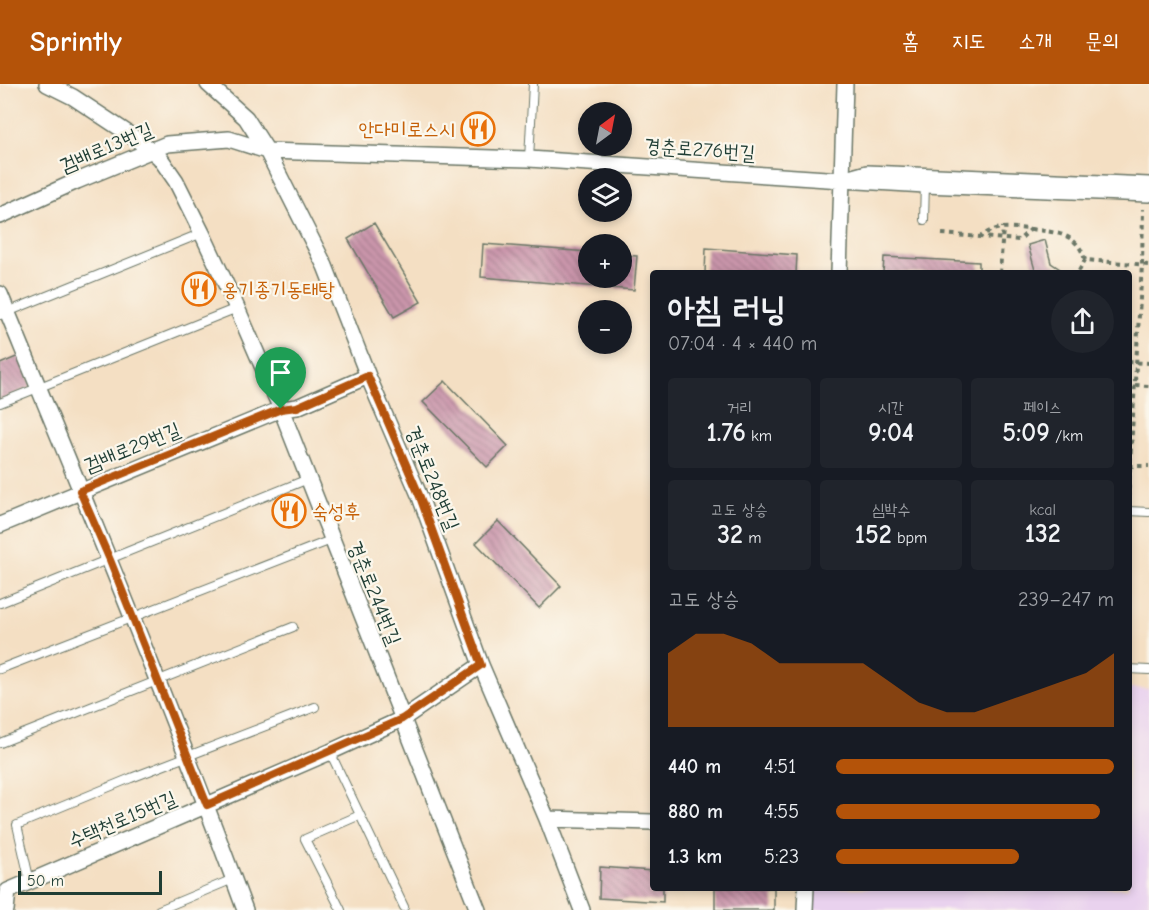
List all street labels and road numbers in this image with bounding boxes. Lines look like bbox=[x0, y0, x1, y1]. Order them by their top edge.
street label: 검배로13번길 bbox=[56, 118, 156, 177]
street label: 경춘로276번길 bbox=[644, 134, 756, 165]
street label: 검배로29번길 bbox=[81, 418, 184, 477]
street label: 경춘로248번길 bbox=[401, 423, 464, 534]
street label: 경춘로244번길 bbox=[343, 538, 406, 649]
street label: 수택천로15번길 bbox=[65, 786, 180, 853]

